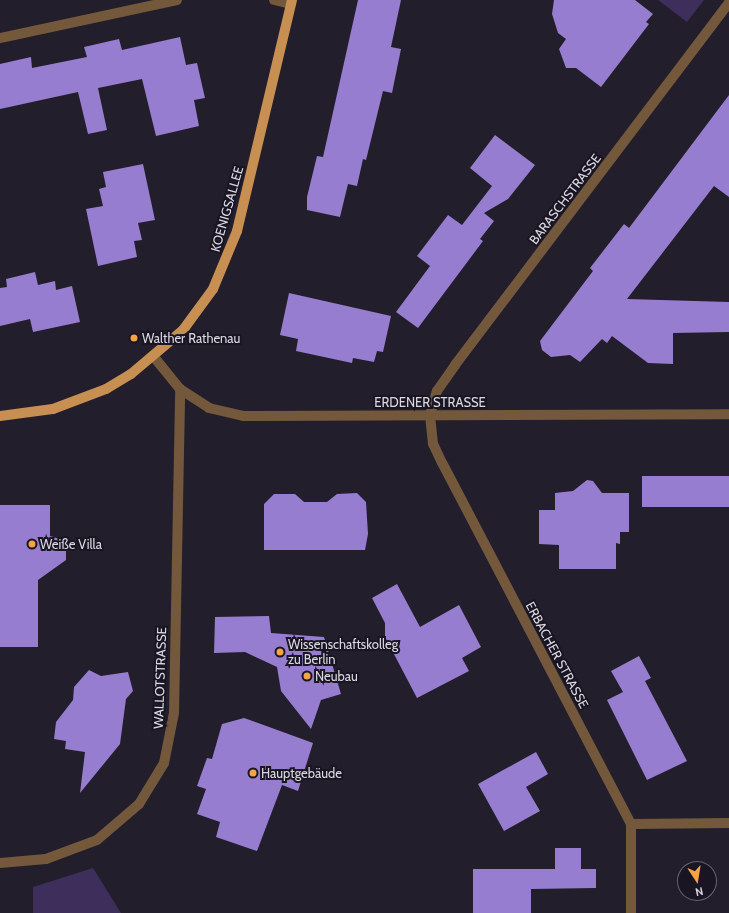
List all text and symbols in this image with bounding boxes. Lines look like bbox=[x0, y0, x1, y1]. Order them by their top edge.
street label: BARASCHSTRASSE bbox=[526, 151, 604, 247]
street label: KOENIGSALLEE bbox=[207, 164, 247, 254]
place label: Walther Rathenau bbox=[142, 330, 240, 346]
marker: Walther Rathenau bbox=[129, 333, 139, 343]
street label: ERDENER STRASSE bbox=[374, 394, 486, 410]
place label: Weiße Villa bbox=[40, 536, 102, 552]
marker: Weiße Villa bbox=[27, 539, 37, 549]
street label: ERBACHER STRASSE bbox=[522, 599, 592, 711]
street label: WALLOTSTRASSE bbox=[150, 627, 170, 729]
place label: Wissenschaftskolleg zu Berlin bbox=[288, 637, 398, 668]
marker: Wissenschaftskolleg zu Berlin bbox=[275, 647, 285, 657]
place label: Neubau bbox=[315, 668, 358, 684]
marker: Neubau bbox=[302, 671, 312, 681]
place label: Hauptgebäude bbox=[261, 765, 342, 781]
marker: Hauptgebäude bbox=[248, 768, 258, 778]
north arrow bbox=[677, 861, 717, 901]
text: N bbox=[694, 884, 705, 899]

